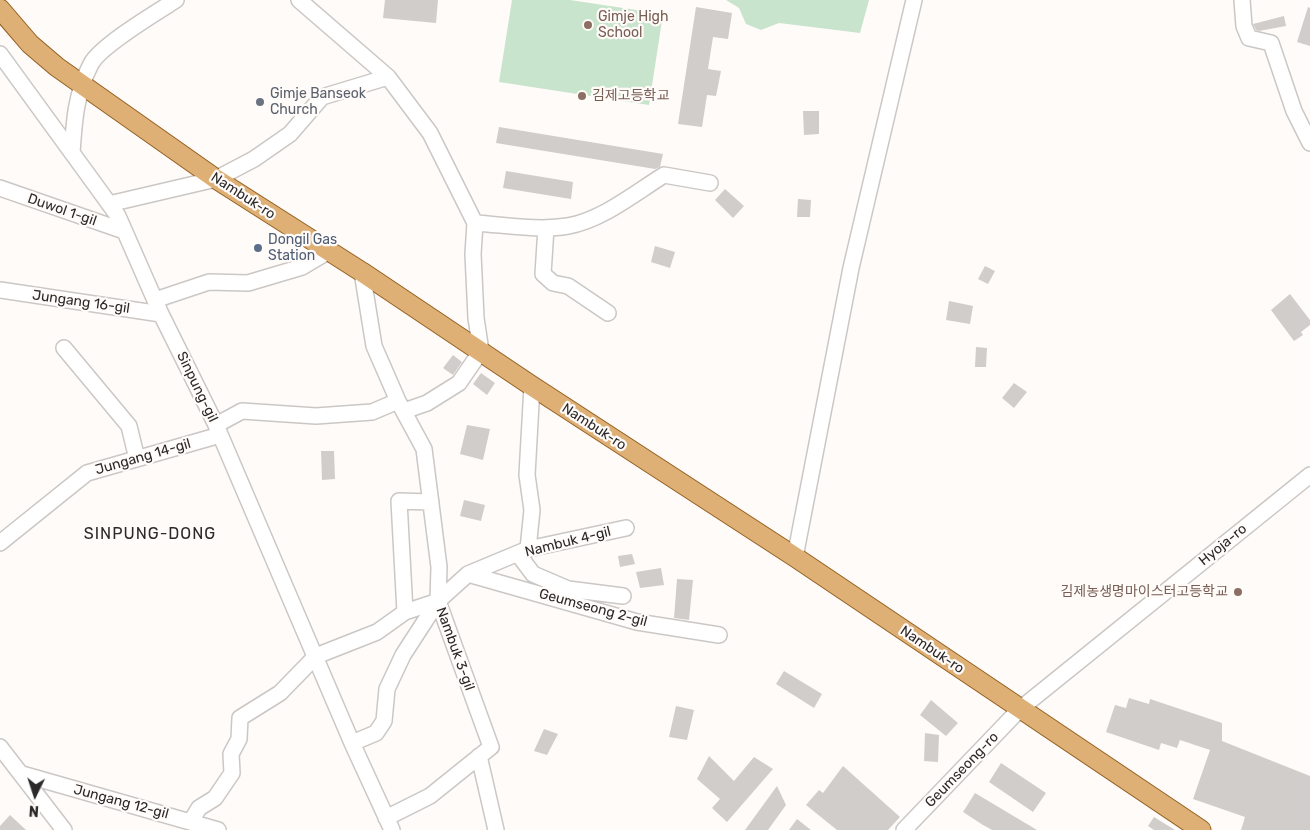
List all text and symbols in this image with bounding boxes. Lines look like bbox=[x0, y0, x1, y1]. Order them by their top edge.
place label: Gimje High School bbox=[598, 9, 668, 41]
marker: Gimje High School bbox=[582, 19, 594, 31]
place label: Gimje Banseok Church bbox=[270, 86, 366, 118]
place label: 김제고등학교 bbox=[592, 88, 669, 104]
marker: 김제고등학교 bbox=[576, 90, 588, 102]
marker: Gimje Banseok Church bbox=[254, 96, 266, 108]
street label: Nambuk-ro bbox=[208, 169, 278, 223]
street label: Duwol 1-gil bbox=[25, 190, 99, 230]
place label: Dongil Gas Station bbox=[268, 232, 337, 264]
marker: Dongil Gas Station bbox=[252, 242, 264, 254]
street label: Jungang 16-gil bbox=[31, 287, 131, 317]
street label: Sinpung-gil bbox=[173, 349, 221, 425]
street label: Nambuk-ro bbox=[559, 400, 629, 454]
street label: Jungang 14-gil bbox=[93, 435, 193, 479]
street label: Hyoja-ro bbox=[1196, 521, 1250, 569]
street label: Nambuk 4-gil bbox=[523, 523, 613, 561]
district label: SINPUNG-DONG bbox=[82, 524, 218, 544]
place label: 김제농생명마이스터고등학교 bbox=[1061, 584, 1228, 600]
street label: Geumseong 2-gil bbox=[537, 585, 649, 631]
marker: 김제농생명마이스터고등학교 bbox=[1232, 586, 1244, 598]
street label: Nambuk 3-gil bbox=[432, 605, 478, 693]
street label: Nambuk-ro bbox=[897, 623, 967, 677]
street label: Geumseong-ro bbox=[922, 729, 1002, 811]
north arrow bbox=[10, 770, 60, 820]
street label: Jungang 12-gil bbox=[72, 781, 170, 823]
text: N bbox=[28, 802, 40, 819]

